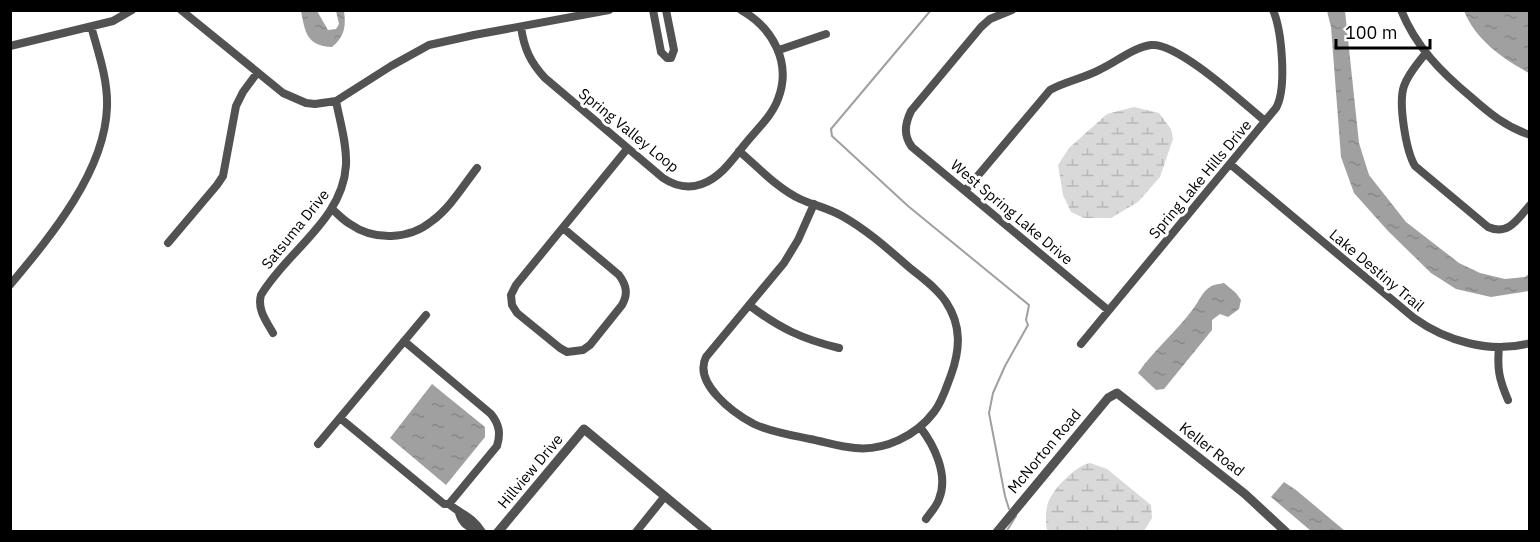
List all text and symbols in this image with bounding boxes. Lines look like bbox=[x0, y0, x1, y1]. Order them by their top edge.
scale bar bbox=[1336, 12, 1430, 50]
text: 100 m bbox=[1345, 21, 1397, 44]
street label: Spring Valley Loop bbox=[575, 84, 683, 176]
street label: Spring Lake Hills Drive bbox=[1145, 116, 1255, 242]
street label: West Spring Lake Drive bbox=[947, 155, 1077, 269]
street label: Satsuma Drive bbox=[257, 185, 333, 273]
street label: Lake Destiny Trail bbox=[1326, 225, 1428, 315]
street label: McNorton Road bbox=[1003, 405, 1085, 497]
street label: Keller Road bbox=[1176, 418, 1248, 480]
street label: Hillview Drive bbox=[493, 430, 567, 512]

